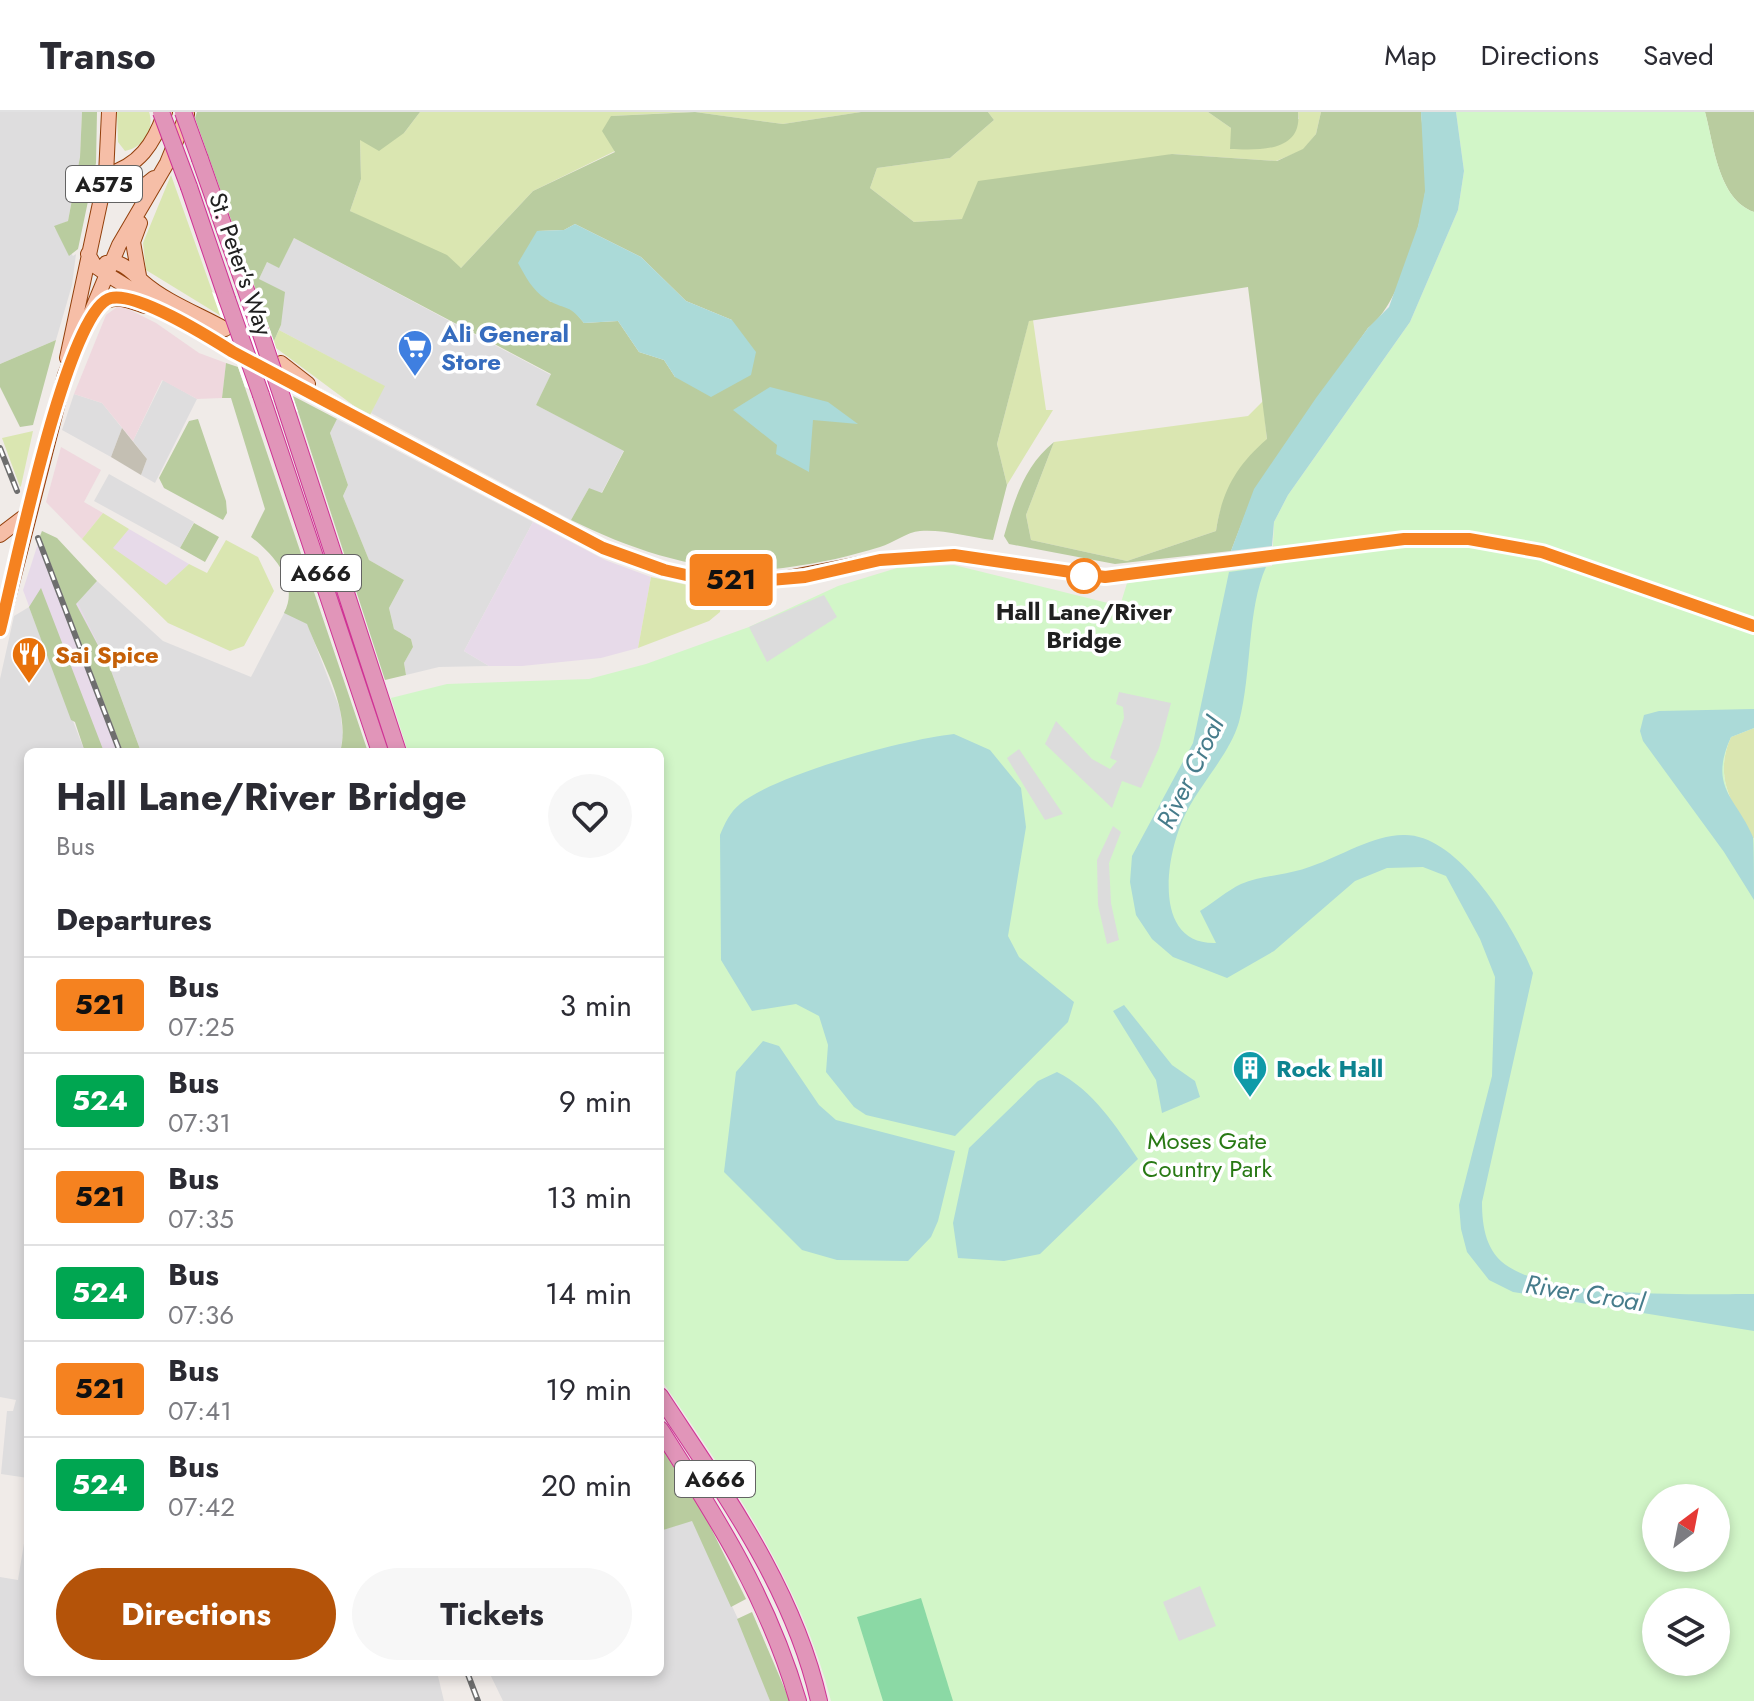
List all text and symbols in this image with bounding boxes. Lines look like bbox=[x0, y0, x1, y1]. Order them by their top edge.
text: Transo bbox=[40, 28, 156, 83]
text: Map bbox=[1384, 35, 1436, 76]
text: Directions bbox=[1480, 35, 1599, 76]
text: Saved bbox=[1643, 35, 1714, 76]
road number: A575 bbox=[66, 166, 142, 202]
street label: St. Peter's Way bbox=[200, 188, 282, 341]
place label: Ali General Store bbox=[440, 316, 569, 379]
supermarket icon: Ali General Store bbox=[396, 328, 434, 378]
line badge: 521 bbox=[685, 554, 777, 606]
road number: A666 bbox=[281, 555, 361, 591]
text: 521 bbox=[706, 559, 756, 600]
marker: Hall Lane/River Bridge bbox=[1067, 559, 1101, 593]
place label: Hall Lane/River Bridge bbox=[996, 594, 1172, 657]
restaurant icon: Sai Spice bbox=[10, 635, 48, 685]
place label: Sai Spice bbox=[55, 637, 159, 672]
water label: River Croal bbox=[1147, 709, 1234, 835]
text: Hall Lane/River Bridge bbox=[56, 769, 467, 824]
button: heart bbox=[548, 774, 632, 858]
text: Bus bbox=[56, 827, 95, 865]
text: Departures bbox=[56, 898, 212, 941]
text: Bus bbox=[168, 965, 219, 1008]
text: 521 bbox=[75, 984, 125, 1025]
text: 3 min bbox=[560, 984, 632, 1027]
text: 07:25 bbox=[168, 1008, 235, 1046]
building icon: Rock Hall bbox=[1231, 1049, 1269, 1099]
place label: Rock Hall bbox=[1276, 1051, 1383, 1086]
text: Bus bbox=[168, 1061, 219, 1104]
text: 524 bbox=[72, 1080, 128, 1121]
text: 9 min bbox=[559, 1080, 632, 1123]
text: 07:31 bbox=[168, 1104, 231, 1142]
park label: Moses Gate Country Park bbox=[1142, 1123, 1272, 1186]
text: Bus bbox=[168, 1157, 219, 1200]
text: 521 bbox=[75, 1176, 125, 1217]
text: 13 min bbox=[546, 1176, 632, 1219]
text: 07:35 bbox=[168, 1200, 234, 1238]
text: Bus bbox=[168, 1253, 219, 1296]
water label: River Croal bbox=[1523, 1265, 1649, 1321]
text: 524 bbox=[72, 1272, 128, 1313]
text: 14 min bbox=[545, 1272, 632, 1315]
text: 07:36 bbox=[168, 1296, 234, 1334]
text: Bus bbox=[168, 1349, 219, 1392]
text: 521 bbox=[75, 1368, 125, 1409]
text: 19 min bbox=[545, 1368, 632, 1411]
text: 07:41 bbox=[168, 1392, 232, 1430]
text: Bus bbox=[168, 1445, 219, 1488]
road number: A666 bbox=[675, 1461, 755, 1497]
text: 524 bbox=[72, 1464, 128, 1505]
text: 20 min bbox=[541, 1464, 632, 1507]
north arrow bbox=[1642, 1484, 1730, 1572]
map controls bbox=[1642, 1484, 1730, 1676]
text: 07:42 bbox=[168, 1488, 235, 1526]
button: Directions bbox=[56, 1568, 336, 1660]
button: Tickets bbox=[352, 1568, 632, 1660]
button: layers bbox=[1642, 1588, 1730, 1676]

